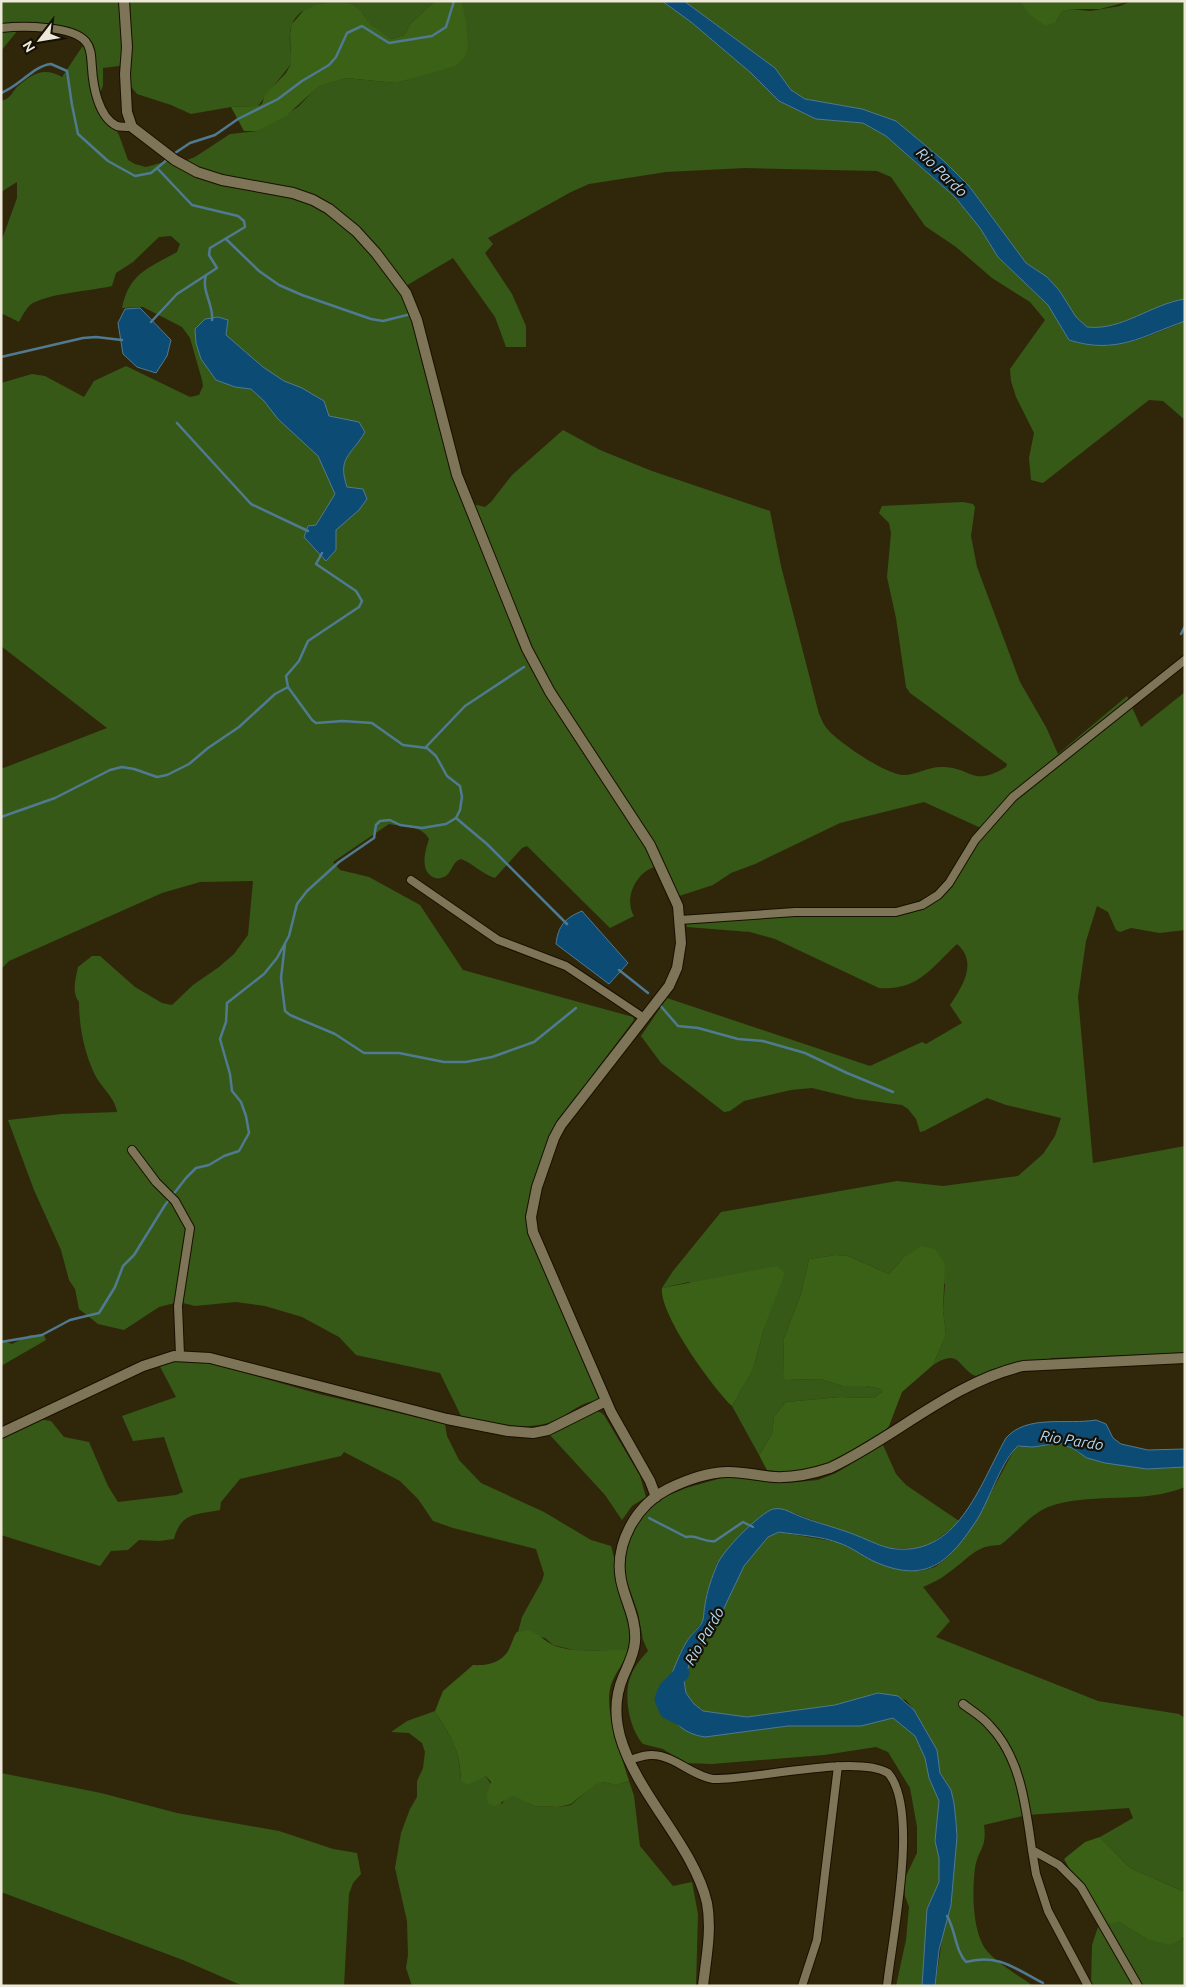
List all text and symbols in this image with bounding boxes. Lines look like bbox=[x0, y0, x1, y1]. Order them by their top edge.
north arrow bbox=[15, 15, 65, 65]
text: N bbox=[19, 38, 38, 55]
water label: Rio Pardo bbox=[913, 144, 971, 200]
water label: Rio Pardo bbox=[1039, 1427, 1105, 1453]
water label: Rio Pardo bbox=[681, 1604, 727, 1668]

